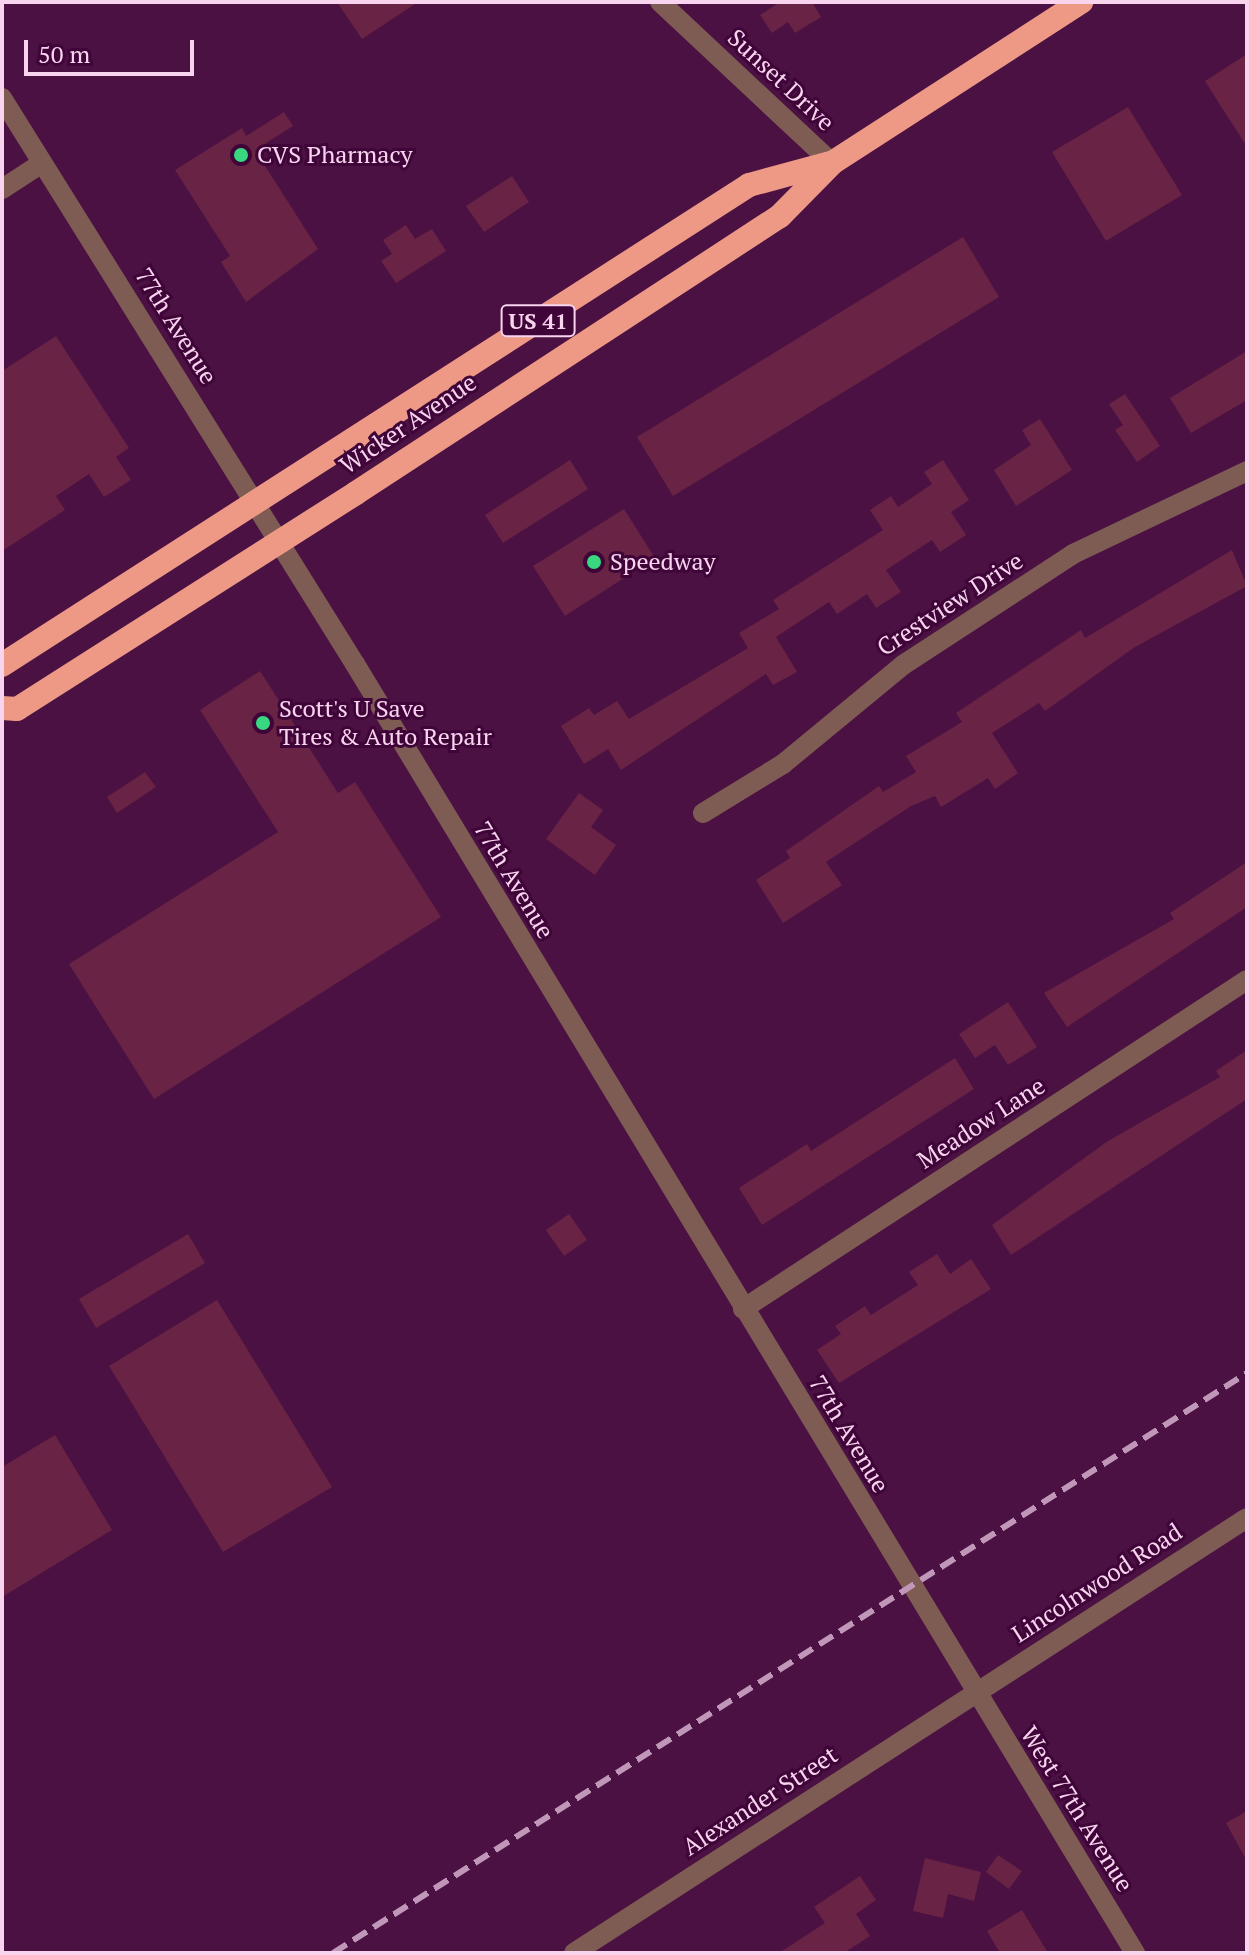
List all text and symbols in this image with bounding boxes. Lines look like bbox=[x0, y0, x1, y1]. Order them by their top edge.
street label: Sunset Drive bbox=[722, 23, 840, 137]
scale bar bbox=[28, 24, 198, 74]
text: 50 m bbox=[38, 38, 90, 70]
place label: CVS Pharmacy bbox=[257, 141, 413, 169]
marker: CVS Pharmacy bbox=[232, 146, 250, 164]
street label: 77th Avenue bbox=[129, 262, 223, 390]
road number: US 41 bbox=[500, 303, 576, 339]
street label: Wicker Avenue bbox=[334, 368, 482, 480]
street label: Crestview Drive bbox=[872, 546, 1028, 662]
place label: Speedway bbox=[610, 548, 716, 576]
marker: Speedway bbox=[585, 553, 603, 571]
place label: Scott's U Save Tires & Auto Repair bbox=[279, 695, 493, 751]
marker: Scott's U Save Tires & Auto Repair bbox=[254, 714, 272, 732]
street label: 77th Avenue bbox=[468, 816, 560, 944]
street label: Meadow Lane bbox=[912, 1071, 1050, 1175]
street label: 77th Avenue bbox=[803, 1370, 895, 1498]
street label: Lincolnwood Road bbox=[1007, 1517, 1187, 1649]
street label: West 77th Avenue bbox=[1014, 1721, 1140, 1897]
street label: Alexander Street bbox=[677, 1740, 843, 1862]

